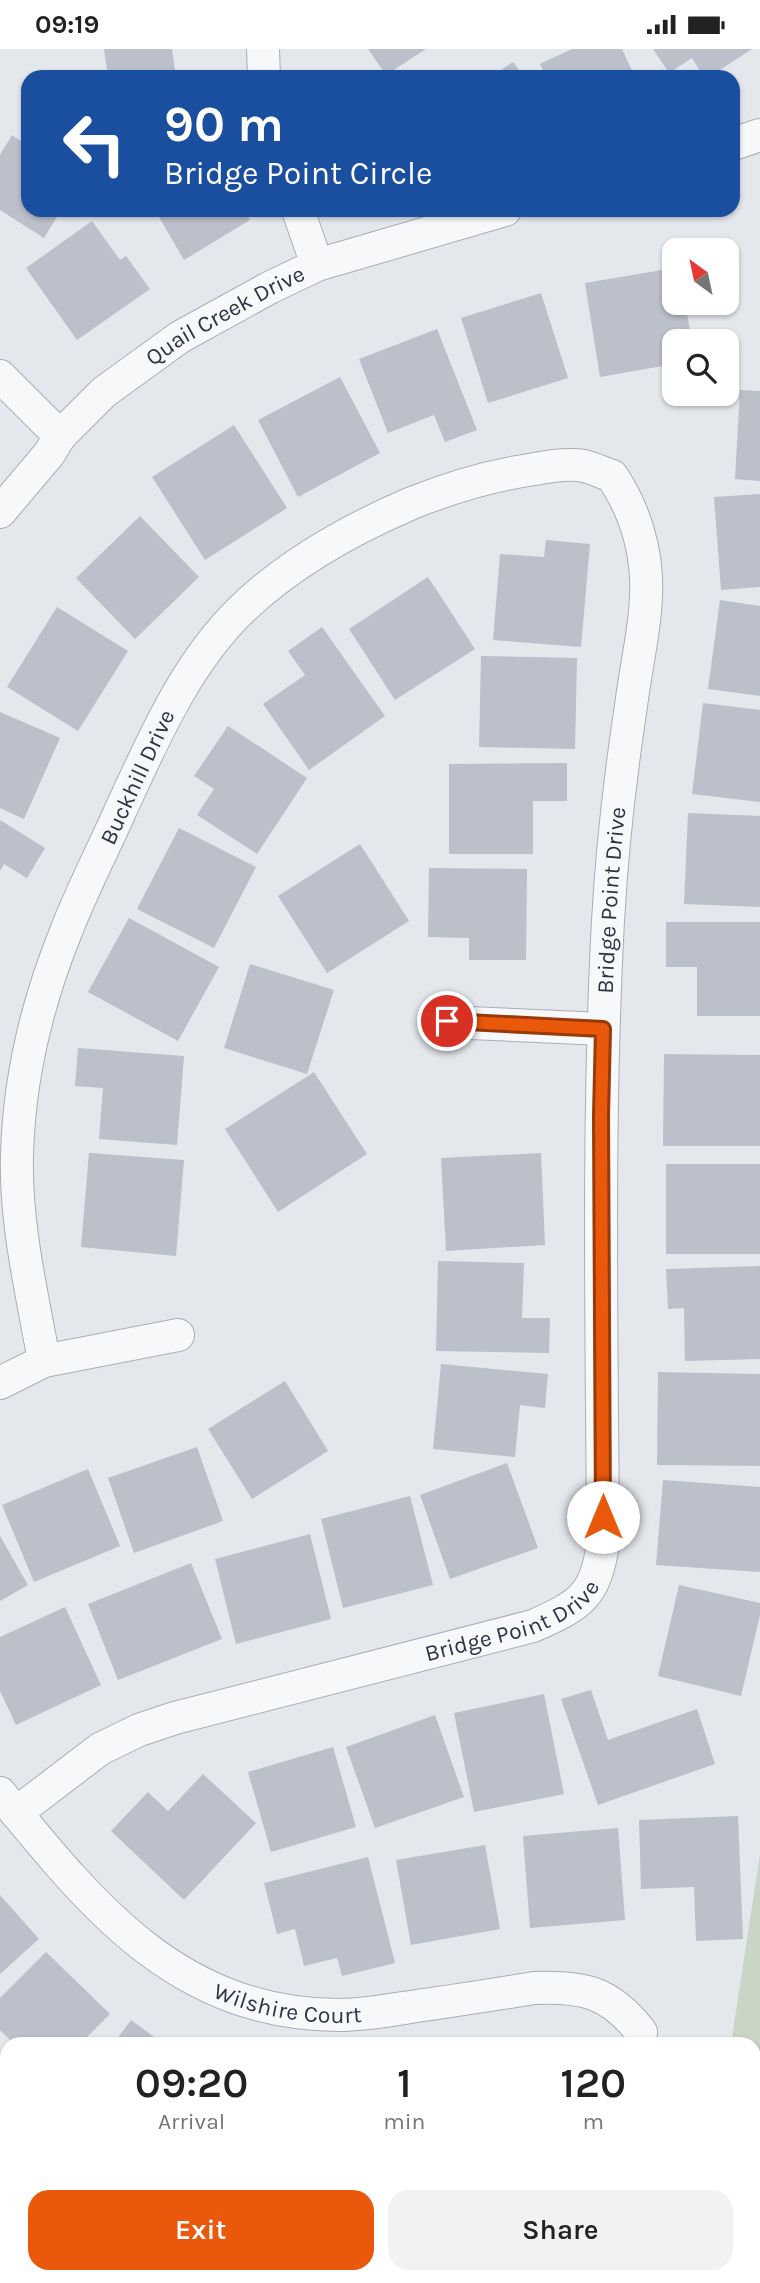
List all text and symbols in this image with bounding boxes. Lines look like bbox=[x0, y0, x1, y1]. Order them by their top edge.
text: 09:19 bbox=[35, 9, 99, 40]
text: 90 m bbox=[164, 96, 284, 153]
icon: left bbox=[49, 98, 140, 189]
text: Bridge Point Circle bbox=[164, 155, 432, 192]
north arrow bbox=[662, 238, 738, 315]
map controls bbox=[662, 238, 739, 406]
street label: Quail Creek Drive bbox=[140, 260, 309, 371]
button: search bbox=[662, 329, 739, 406]
street label: Buckhill Drive bbox=[94, 705, 181, 849]
street label: Bridge Point Drive bbox=[592, 805, 632, 994]
pin bbox=[417, 991, 477, 1051]
icon: arrive bbox=[428, 1002, 466, 1040]
position arrow bbox=[566, 1480, 640, 1554]
street label: Bridge Point Drive bbox=[422, 1575, 605, 1667]
street label: Wilshire Court bbox=[210, 1977, 363, 2029]
text: 09:20 bbox=[135, 2058, 248, 2108]
text: 1 bbox=[397, 2058, 412, 2108]
text: 120 bbox=[560, 2058, 626, 2108]
text: Arrival bbox=[158, 2108, 225, 2135]
text: min bbox=[383, 2108, 425, 2135]
text: m bbox=[582, 2108, 604, 2135]
button: Exit bbox=[28, 2190, 374, 2270]
button: Share bbox=[388, 2190, 733, 2270]

